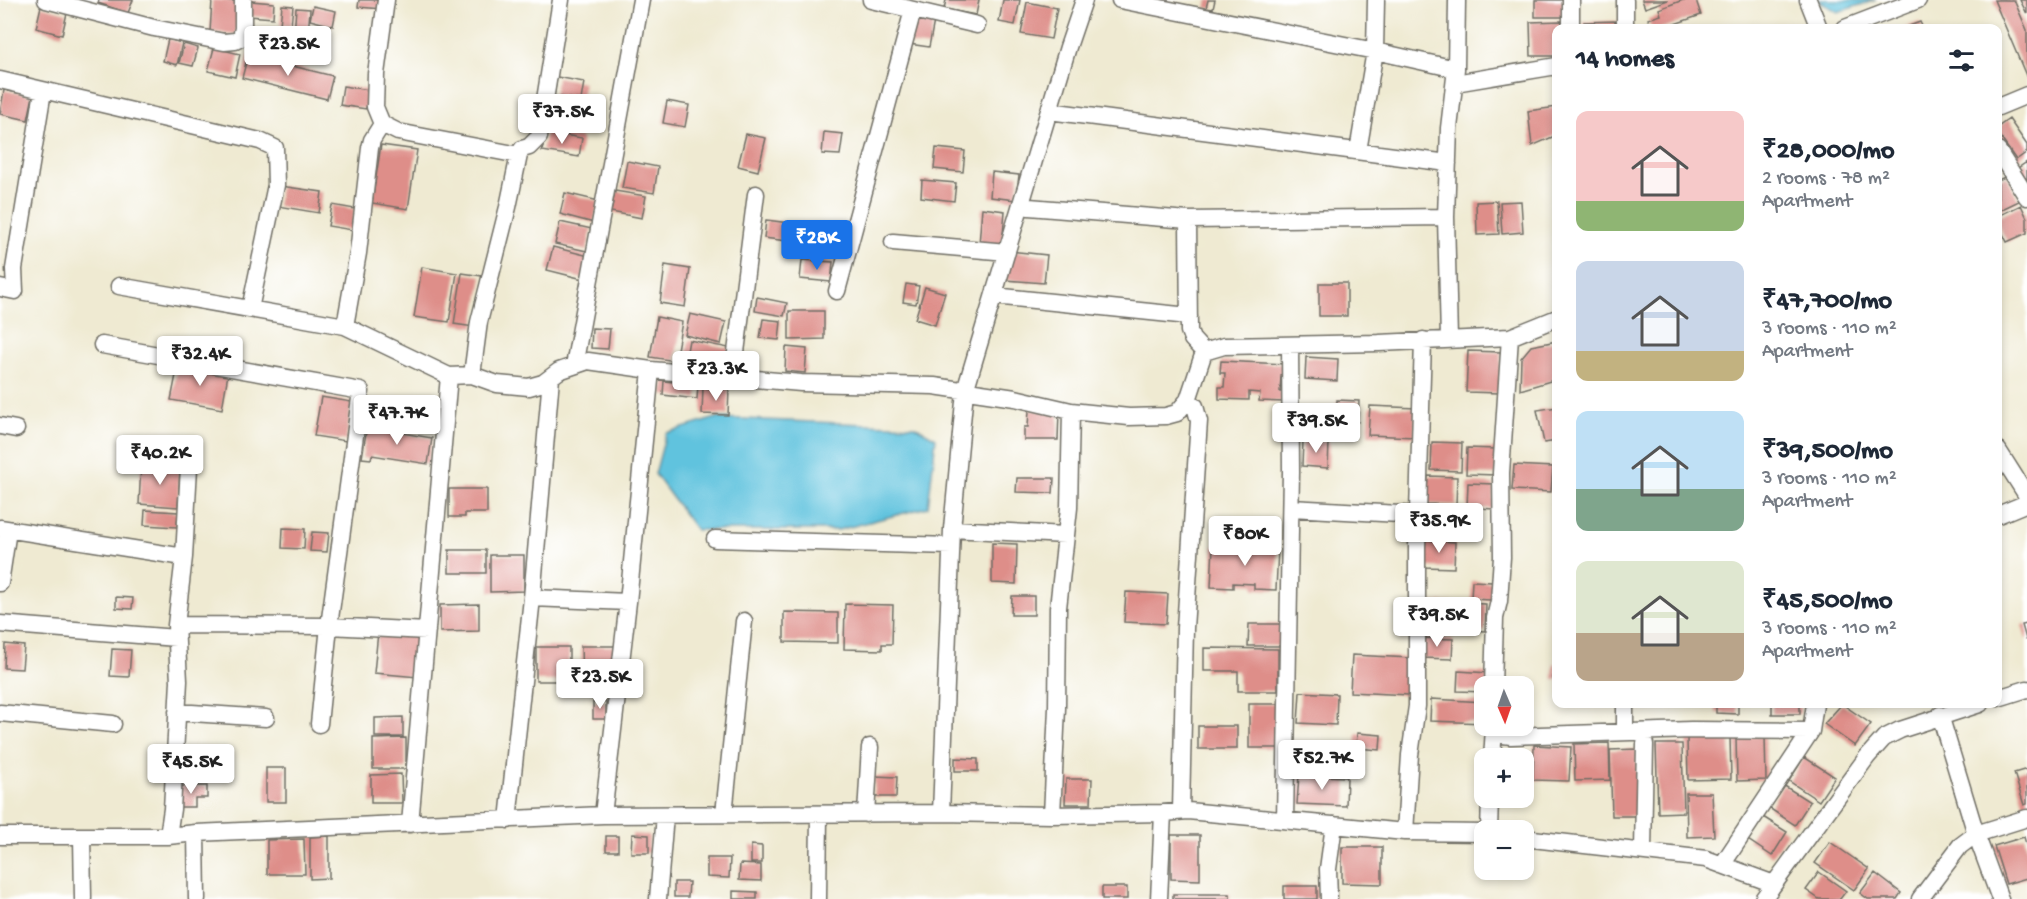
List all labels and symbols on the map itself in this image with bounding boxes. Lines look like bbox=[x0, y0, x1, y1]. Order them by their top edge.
pin: ₹23.5K bbox=[239, 26, 337, 77]
pin: ₹37.5K bbox=[513, 94, 611, 145]
pin: ₹28K bbox=[781, 220, 853, 271]
pin: ₹32.4K bbox=[151, 336, 249, 387]
pin: ₹23.3K bbox=[667, 351, 765, 402]
pin: ₹47.7K bbox=[348, 395, 446, 446]
pin: ₹39.5K bbox=[1267, 403, 1365, 454]
pin: ₹40.2K bbox=[111, 435, 209, 486]
pin: ₹35.9K bbox=[1390, 503, 1488, 554]
pin: ₹80K bbox=[1209, 516, 1281, 567]
pin: ₹39.5K bbox=[1388, 597, 1486, 648]
pin: ₹23.5K bbox=[551, 659, 649, 710]
north arrow bbox=[1474, 676, 1534, 736]
pin: ₹52.7K bbox=[1273, 740, 1371, 791]
pin: ₹45.5K bbox=[142, 744, 240, 795]

